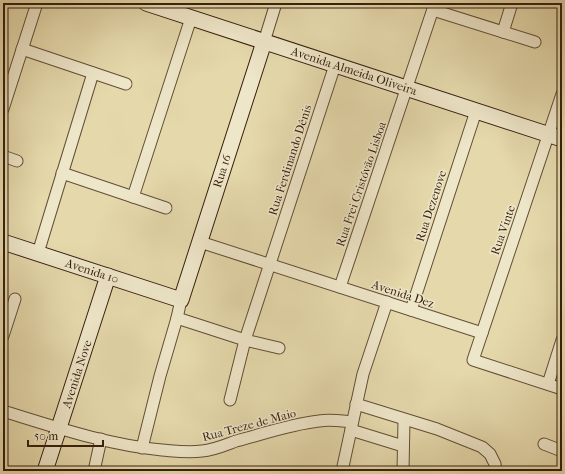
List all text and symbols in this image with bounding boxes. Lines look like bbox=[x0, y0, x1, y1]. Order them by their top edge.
street label: Avenida Almeida Oliveira bbox=[288, 44, 419, 98]
street label: Rua Ferdinando Dênis bbox=[266, 102, 315, 217]
street label: Rua Frei Cristóvão Lisboa bbox=[333, 119, 389, 248]
street label: Rua 16 bbox=[210, 152, 234, 189]
street label: Rua Dezenove bbox=[413, 168, 449, 243]
street label: Rua Vinte bbox=[488, 203, 518, 257]
street label: Avenida 10 bbox=[63, 256, 120, 286]
street label: Avenida Dez bbox=[369, 277, 437, 311]
street label: Avenida Nove bbox=[59, 338, 95, 411]
street label: Rua Treze de Maio bbox=[201, 406, 297, 444]
scale bar bbox=[28, 422, 103, 448]
text: 50 m bbox=[34, 429, 58, 443]

